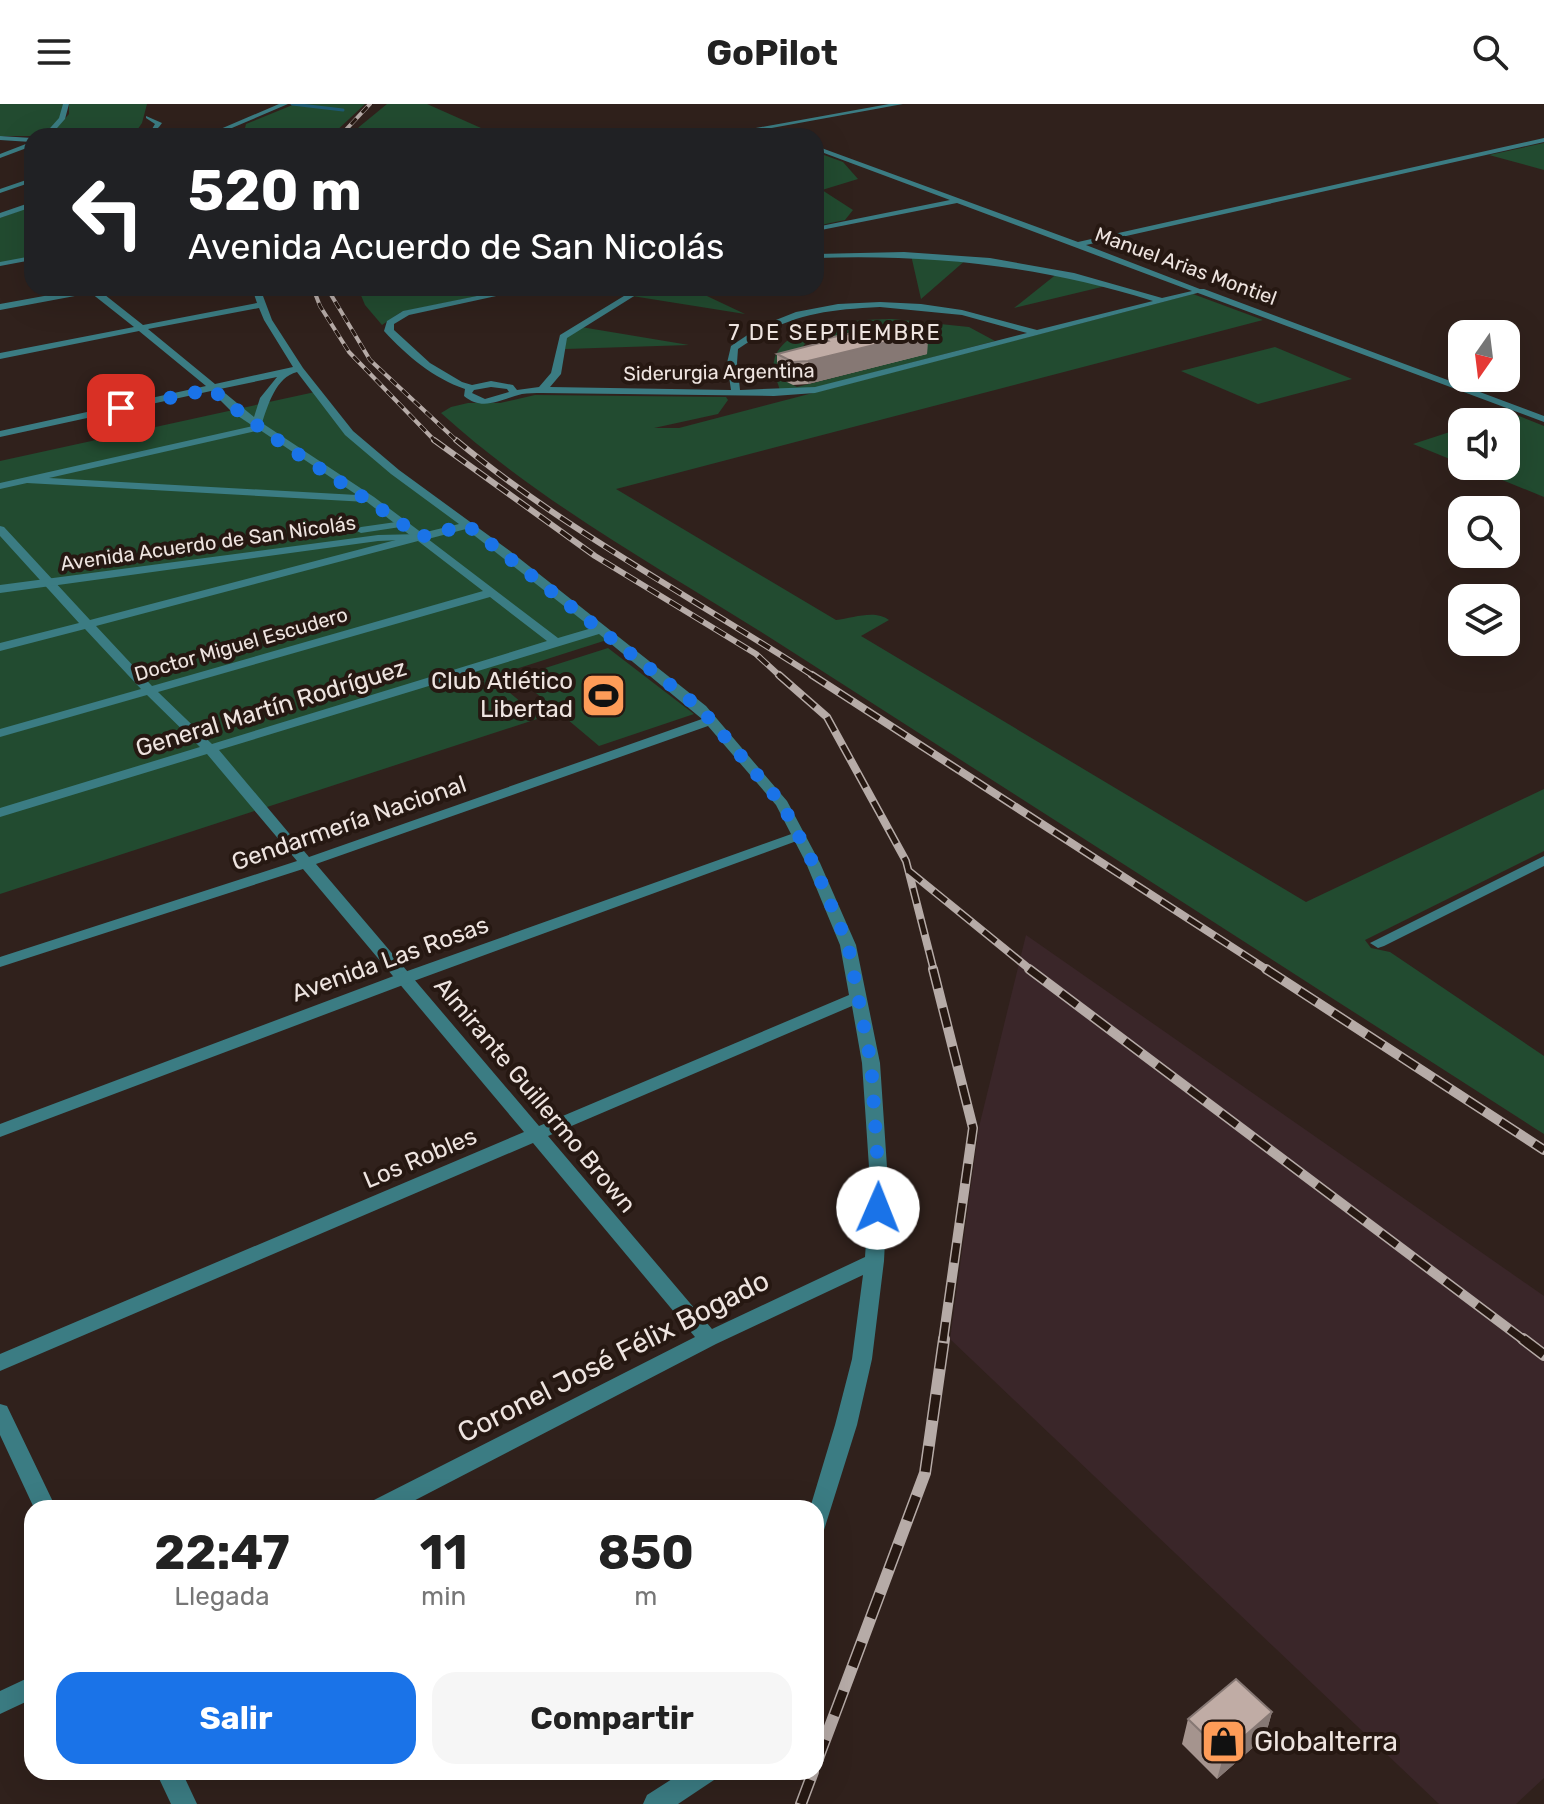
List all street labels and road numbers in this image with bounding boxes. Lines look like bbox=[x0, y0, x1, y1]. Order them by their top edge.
street label: Manuel Arias Montiel bbox=[1092, 222, 1280, 310]
street label: Siderurgia Argentina bbox=[623, 358, 815, 386]
street label: Avenida Acuerdo de San Nicolás bbox=[59, 510, 357, 576]
street label: Doctor Miguel Escudero bbox=[132, 602, 350, 686]
street label: General Martín Rodríguez bbox=[132, 653, 410, 763]
street label: Gendarmería Nacional bbox=[228, 770, 470, 876]
street label: Avenida Las Rosas bbox=[288, 910, 492, 1008]
street label: Almirante Guillermo Brown bbox=[428, 972, 642, 1218]
street label: Los Robles bbox=[359, 1122, 481, 1194]
street label: Coronel José Félix Bogado bbox=[452, 1263, 774, 1449]

